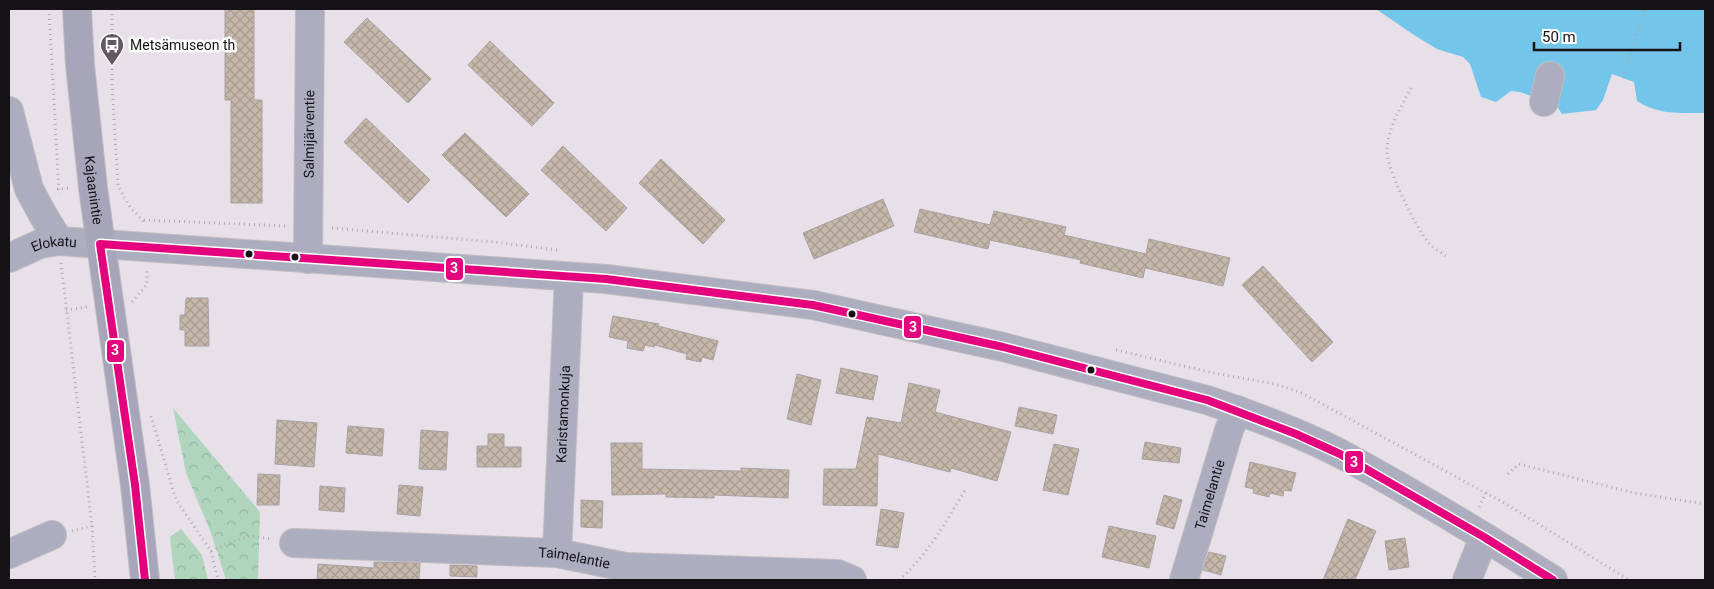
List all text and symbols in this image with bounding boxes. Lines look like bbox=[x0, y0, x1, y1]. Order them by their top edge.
scale bar bbox=[1534, 20, 1680, 52]
text: 50 m bbox=[1542, 28, 1576, 46]
bus stop icon: Metsämuseon th bbox=[99, 32, 125, 66]
place label: Metsämuseon th bbox=[130, 37, 235, 53]
street label: Salmijärventie bbox=[301, 90, 317, 178]
street label: Kajaanintie bbox=[82, 155, 106, 226]
street label: Elokatu bbox=[28, 233, 77, 255]
unlabelled marker bbox=[244, 249, 254, 259]
unlabelled marker bbox=[290, 252, 300, 262]
line badge: 3 bbox=[445, 257, 464, 281]
text: 3 bbox=[450, 260, 458, 276]
unlabelled marker bbox=[847, 309, 857, 319]
line badge: 3 bbox=[903, 315, 922, 339]
text: 3 bbox=[909, 319, 917, 335]
line badge: 3 bbox=[106, 339, 125, 363]
text: 3 bbox=[111, 342, 119, 358]
street label: Karistamonkuja bbox=[553, 365, 573, 463]
unlabelled marker bbox=[1086, 365, 1096, 375]
line badge: 3 bbox=[1344, 450, 1364, 474]
text: 3 bbox=[1350, 454, 1358, 470]
street label: Taimelantie bbox=[1191, 458, 1228, 532]
street label: Taimelantie bbox=[538, 544, 612, 572]

